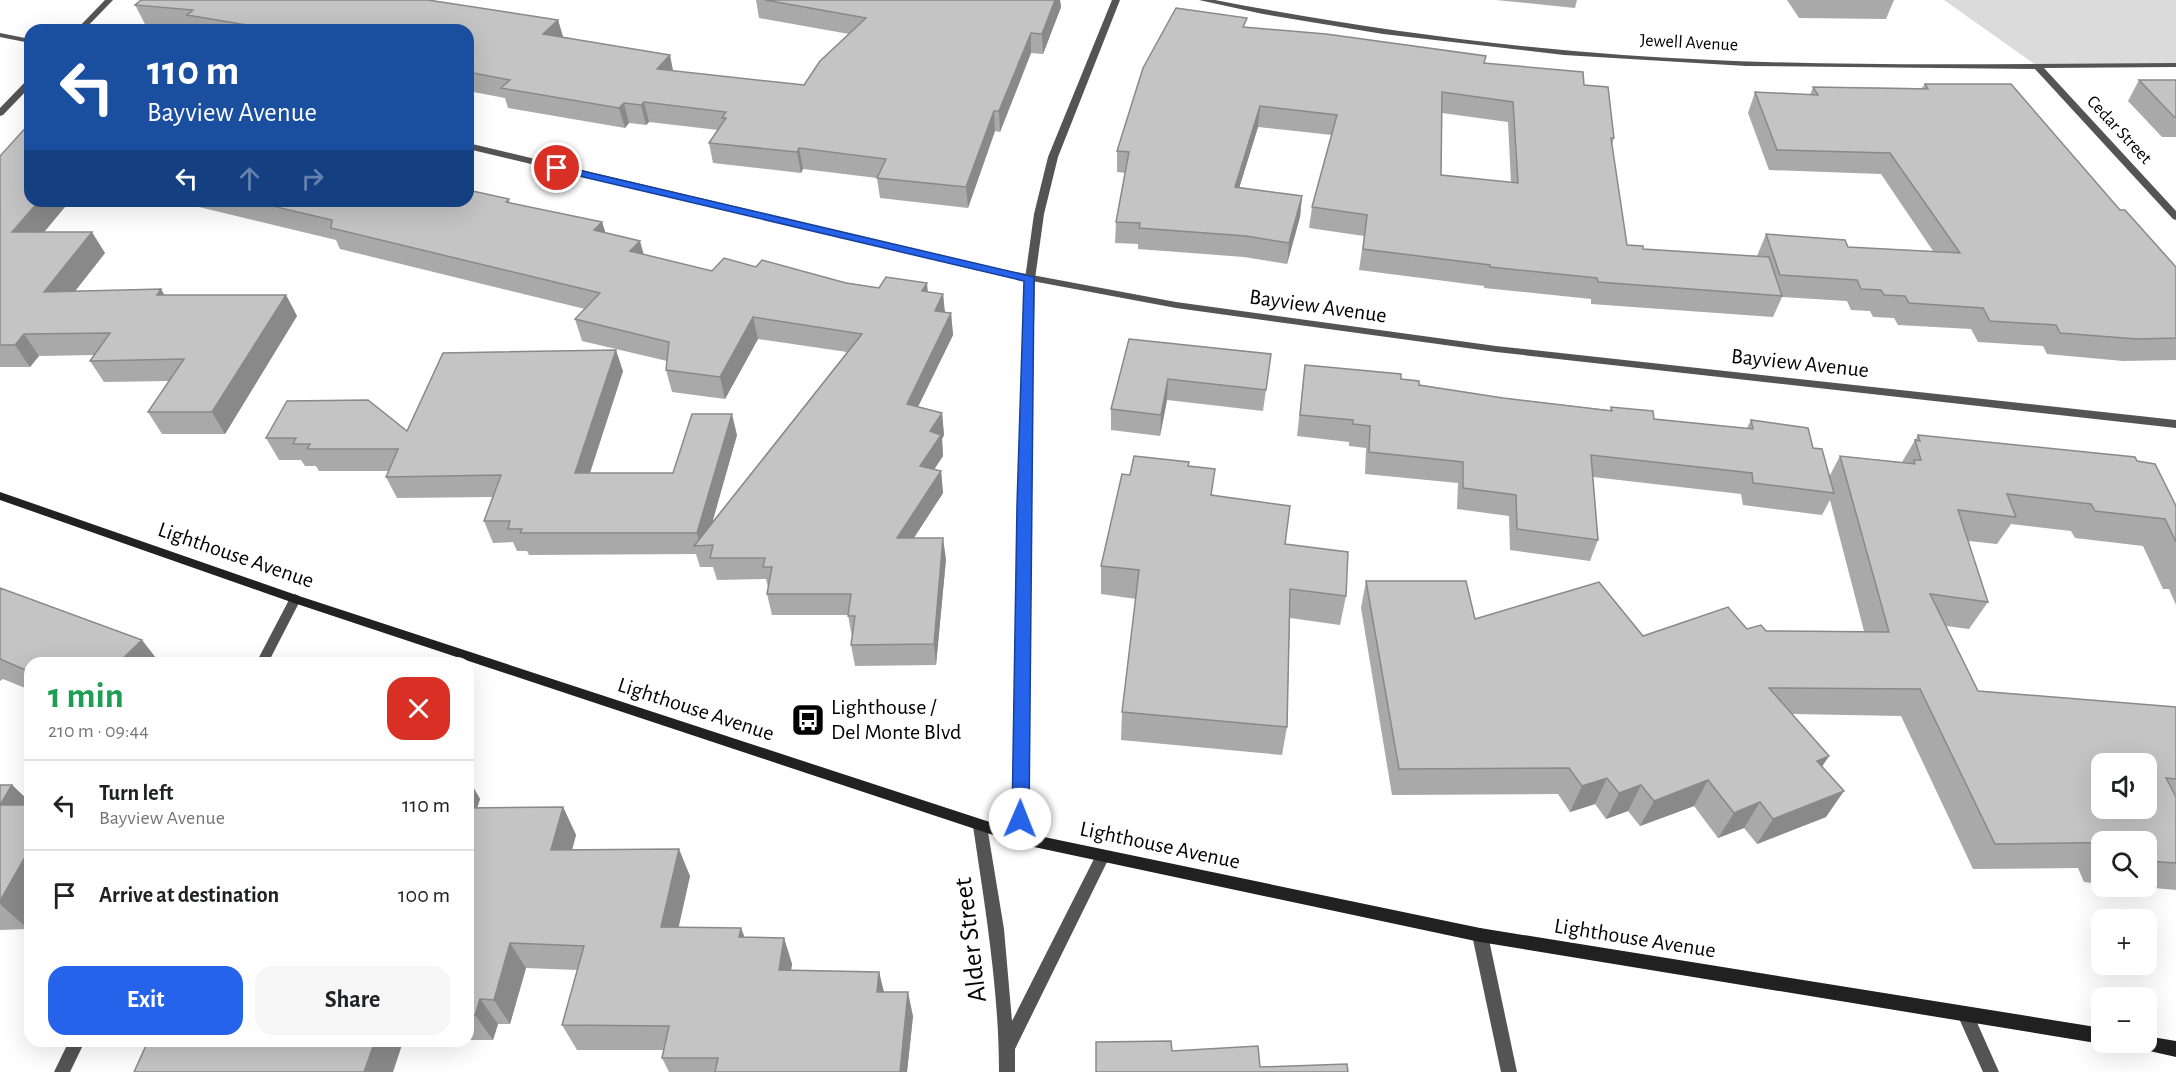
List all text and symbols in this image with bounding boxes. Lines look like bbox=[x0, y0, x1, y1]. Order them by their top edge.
street label: Jewell Avenue bbox=[1640, 31, 1738, 55]
icon: left bbox=[48, 48, 126, 126]
text: 110 m bbox=[147, 50, 239, 92]
street label: Cedar Street bbox=[2083, 92, 2155, 168]
text: Bayview Avenue bbox=[147, 99, 317, 126]
pin bbox=[531, 142, 582, 193]
icon: arrive bbox=[540, 151, 573, 184]
icon: left bbox=[170, 162, 203, 195]
icon: ahead bbox=[233, 162, 266, 195]
icon: right bbox=[296, 162, 329, 195]
street label: Bayview Avenue bbox=[1248, 285, 1388, 327]
street label: Bayview Avenue bbox=[1730, 345, 1870, 381]
street label: Lighthouse Avenue bbox=[155, 518, 317, 592]
street label: Lighthouse Avenue bbox=[615, 673, 777, 745]
button: close bbox=[387, 677, 450, 740]
text: 1 min bbox=[48, 678, 124, 714]
place label: Lighthouse / Del Monte Blvd bbox=[831, 696, 961, 743]
bus stop icon: Lighthouse / Del Monte Blvd bbox=[790, 702, 826, 738]
text: 210 m · 09:44 bbox=[48, 721, 149, 741]
map controls bbox=[2091, 753, 2157, 1053]
button: sound bbox=[2091, 753, 2157, 819]
text: Turn left bbox=[99, 782, 173, 804]
position arrow bbox=[988, 787, 1052, 851]
icon: left bbox=[48, 789, 81, 822]
text: 110 m bbox=[402, 794, 450, 816]
text: Bayview Avenue bbox=[99, 808, 225, 828]
street label: Lighthouse Avenue bbox=[1078, 817, 1242, 873]
button: search bbox=[2091, 831, 2157, 897]
street label: Alder Street bbox=[949, 876, 991, 1004]
icon: arrive bbox=[48, 879, 81, 912]
text: Arrive at destination bbox=[99, 884, 279, 906]
text: 100 m bbox=[398, 884, 450, 906]
button: + bbox=[2091, 909, 2157, 975]
street label: Lighthouse Avenue bbox=[1553, 914, 1717, 962]
button: Exit bbox=[48, 966, 243, 1035]
button: Share bbox=[255, 966, 450, 1035]
button: − bbox=[2091, 987, 2157, 1053]

